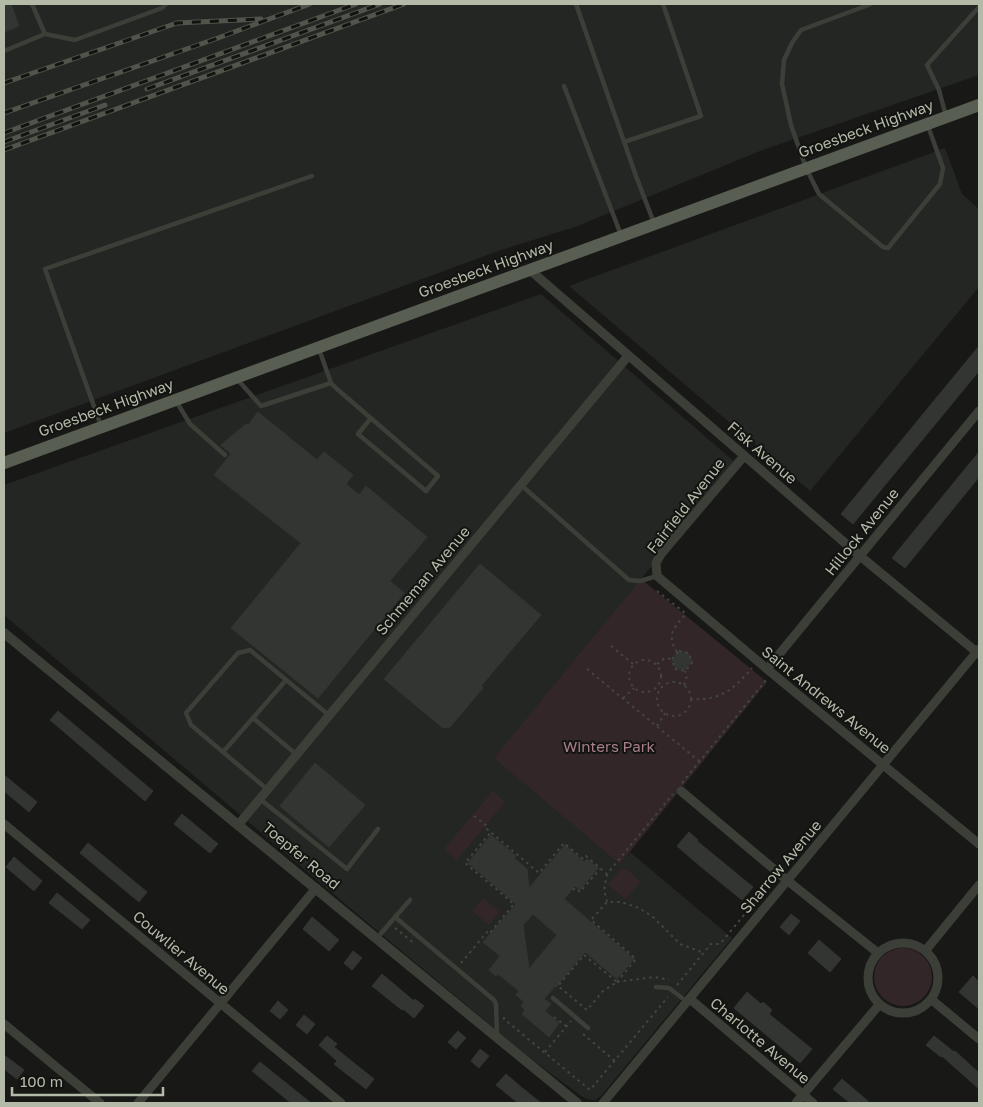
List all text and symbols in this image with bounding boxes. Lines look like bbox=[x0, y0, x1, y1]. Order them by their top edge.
street label: Groesbeck Highway bbox=[796, 95, 936, 161]
street label: Groesbeck Highway bbox=[416, 235, 556, 301]
street label: Groesbeck Highway bbox=[36, 374, 176, 440]
street label: Fisk Avenue bbox=[724, 417, 801, 487]
street label: Fairfield Avenue bbox=[642, 454, 728, 557]
street label: Hillock Avenue bbox=[820, 484, 902, 579]
street label: Schmeman Avenue bbox=[371, 522, 473, 638]
street label: Saint Andrews Avenue bbox=[759, 642, 895, 757]
park label: Winters Park bbox=[563, 737, 656, 755]
street label: Sharrow Avenue bbox=[736, 816, 825, 917]
street label: Toepfer Road bbox=[259, 818, 344, 893]
street label: Couwlier Avenue bbox=[130, 907, 234, 998]
street label: Charlotte Avenue bbox=[707, 993, 814, 1087]
scale bar bbox=[12, 1064, 164, 1096]
text: 100 m bbox=[20, 1072, 63, 1090]

